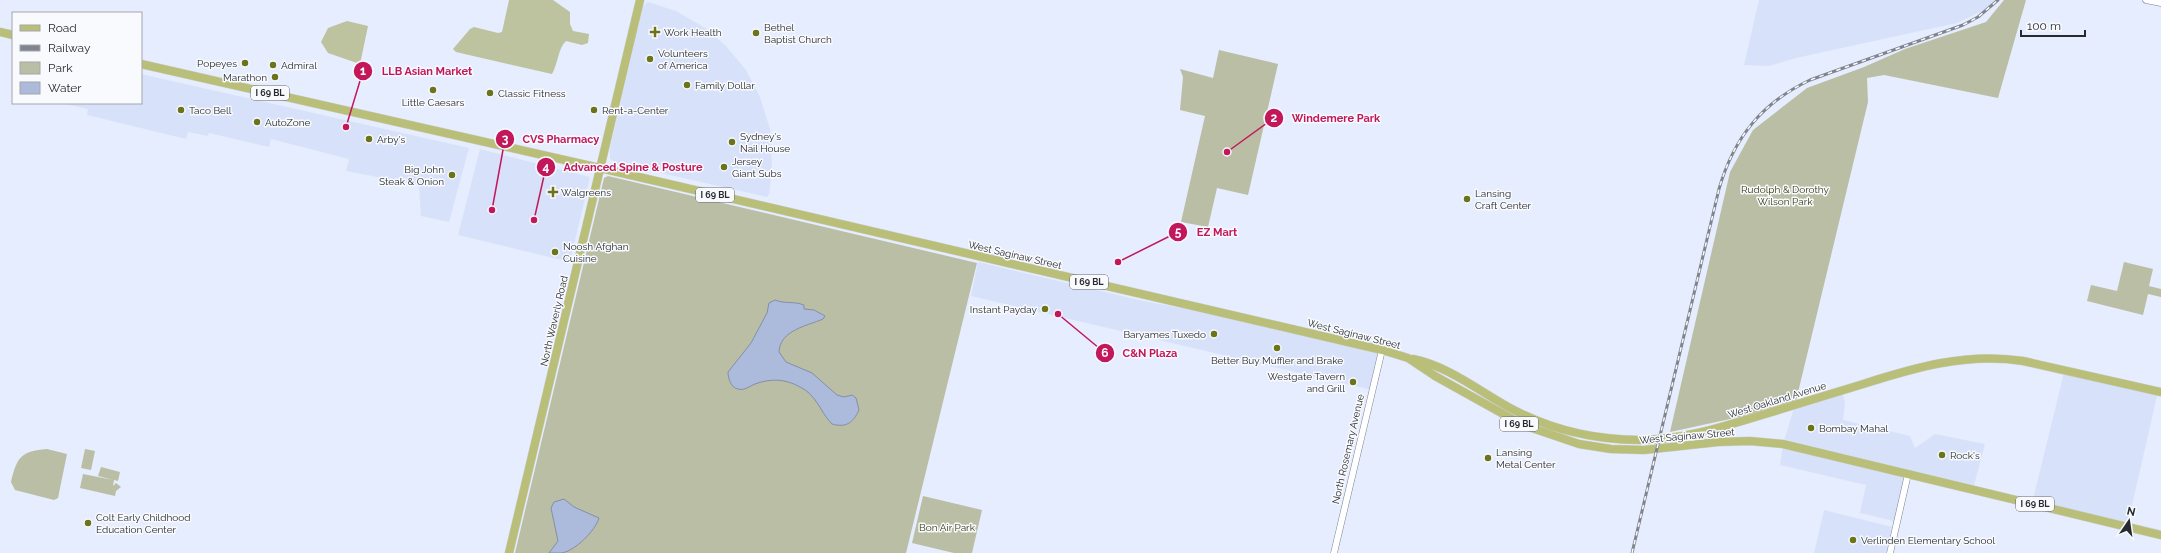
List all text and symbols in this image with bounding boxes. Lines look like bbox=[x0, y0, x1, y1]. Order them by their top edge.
legend bbox=[12, 12, 142, 104]
scale bar bbox=[2021, 12, 2085, 38]
text: 100 m bbox=[2027, 19, 2061, 33]
text: Road bbox=[48, 21, 77, 35]
place label: Bethel Baptist Church bbox=[764, 22, 832, 45]
marker: Work Health bbox=[649, 26, 661, 38]
place label: Work Health bbox=[664, 27, 722, 38]
marker: Bethel Baptist Church bbox=[751, 28, 761, 38]
text: Railway bbox=[48, 41, 91, 55]
place label: Volunteers of America bbox=[658, 48, 708, 71]
marker: Volunteers of America bbox=[645, 54, 655, 64]
place label: Popeyes bbox=[197, 58, 237, 69]
marker: Popeyes bbox=[240, 58, 250, 68]
marker: Admiral bbox=[268, 60, 278, 70]
place label: Admiral bbox=[281, 60, 317, 71]
callout: LLB Asian Market bbox=[353, 60, 480, 83]
text: Park bbox=[48, 61, 73, 75]
text: 1 bbox=[360, 64, 366, 78]
text: LLB Asian Market bbox=[382, 65, 473, 78]
place label: Marathon bbox=[223, 72, 267, 83]
marker: Marathon bbox=[270, 72, 280, 82]
marker: Family Dollar bbox=[682, 80, 692, 90]
place label: Family Dollar bbox=[695, 80, 755, 91]
text: Water bbox=[48, 81, 82, 95]
marker: Little Caesars bbox=[428, 85, 438, 95]
road number: I 69 BL bbox=[251, 86, 289, 100]
marker: Classic Fitness bbox=[485, 88, 495, 98]
place label: Classic Fitness bbox=[498, 88, 566, 99]
place label: Little Caesars bbox=[402, 97, 464, 108]
marker: Taco Bell bbox=[176, 105, 186, 115]
place label: Taco Bell bbox=[189, 105, 232, 116]
marker: Rent-a-Center bbox=[589, 105, 599, 115]
place label: Rent-a-Center bbox=[602, 105, 669, 116]
callout: Windemere Park bbox=[1264, 107, 1388, 130]
text: 2 bbox=[1271, 111, 1278, 125]
text: Windemere Park bbox=[1292, 112, 1381, 125]
marker: AutoZone bbox=[252, 117, 262, 127]
place label: AutoZone bbox=[265, 117, 311, 128]
callout: CVS Pharmacy bbox=[495, 127, 608, 150]
place label: Sydney's Nail House bbox=[740, 131, 790, 154]
text: 3 bbox=[502, 132, 509, 146]
text: CVS Pharmacy bbox=[523, 133, 599, 146]
marker: Arby's bbox=[364, 134, 374, 144]
place label: Arby's bbox=[377, 134, 406, 145]
marker: Sydney's Nail House bbox=[727, 137, 737, 147]
callout: Advanced Spine & Posture bbox=[536, 156, 711, 179]
place label: Jersey Giant Subs bbox=[732, 156, 782, 179]
text: 4 bbox=[543, 160, 550, 174]
text: Advanced Spine & Posture bbox=[563, 161, 703, 174]
marker: Jersey Giant Subs bbox=[719, 162, 729, 172]
place label: Big John Steak & Onion bbox=[379, 164, 444, 187]
marker: Big John Steak & Onion bbox=[447, 170, 457, 180]
park label: Rudolph & Dorothy Wilson Park bbox=[1741, 184, 1829, 207]
marker: Walgreens bbox=[548, 187, 558, 197]
place label: Walgreens bbox=[561, 187, 611, 198]
road number: I 69 BL bbox=[696, 188, 734, 202]
place label: Lansing Craft Center bbox=[1475, 188, 1532, 211]
marker: Lansing Craft Center bbox=[1462, 194, 1472, 204]
callout: EZ Mart bbox=[1168, 220, 1245, 243]
text: 5 bbox=[1175, 225, 1182, 239]
text: EZ Mart bbox=[1197, 226, 1238, 239]
street label: West Saginaw Street bbox=[967, 239, 1063, 271]
place label: Noosh Afghan Cuisine bbox=[563, 241, 629, 264]
marker: Noosh Afghan Cuisine bbox=[550, 247, 560, 257]
street label: North Waverly Road bbox=[538, 275, 570, 367]
road number: I 69 BL bbox=[1070, 275, 1108, 289]
place label: Instant Payday bbox=[970, 304, 1038, 315]
marker: Instant Payday bbox=[1040, 304, 1050, 314]
street label: West Saginaw Street bbox=[1306, 317, 1402, 351]
place label: Baryames Tuxedo bbox=[1123, 329, 1206, 340]
marker: Baryames Tuxedo bbox=[1209, 329, 1219, 339]
callout: C&N Plaza bbox=[1095, 341, 1186, 364]
marker: Better Buy Muffler and Brake bbox=[1272, 343, 1282, 353]
text: 6 bbox=[1101, 346, 1109, 360]
text: C&N Plaza bbox=[1123, 347, 1177, 360]
place label: Better Buy Muffler and Brake bbox=[1211, 355, 1343, 366]
place label: Westgate Tavern and Grill bbox=[1268, 371, 1345, 394]
marker: Westgate Tavern and Grill bbox=[1348, 377, 1358, 387]
street label: West Oakland Avenue bbox=[1727, 380, 1828, 420]
street label: North Rosemary Avenue bbox=[1330, 393, 1366, 505]
road number: I 69 BL bbox=[1500, 417, 1538, 431]
marker: Bombay Mahal bbox=[1806, 423, 1816, 433]
place label: Bombay Mahal bbox=[1819, 423, 1888, 434]
street label: West Saginaw Street bbox=[1639, 426, 1736, 446]
place label: Lansing Metal Center bbox=[1496, 447, 1556, 470]
marker: Rock's bbox=[1937, 450, 1947, 460]
place label: Rock's bbox=[1950, 450, 1980, 461]
marker: Lansing Metal Center bbox=[1483, 453, 1493, 463]
road number: I 69 BL bbox=[2016, 497, 2054, 511]
north arrow bbox=[2109, 501, 2149, 541]
text: N bbox=[2126, 504, 2137, 519]
place label: Colt Early Childhood Education Center bbox=[96, 512, 190, 535]
marker: Colt Early Childhood Education Center bbox=[83, 518, 93, 528]
park label: Bon Air Park bbox=[919, 522, 976, 533]
marker: Verlinden Elementary School bbox=[1848, 535, 1858, 545]
place label: Verlinden Elementary School bbox=[1861, 535, 1996, 546]

